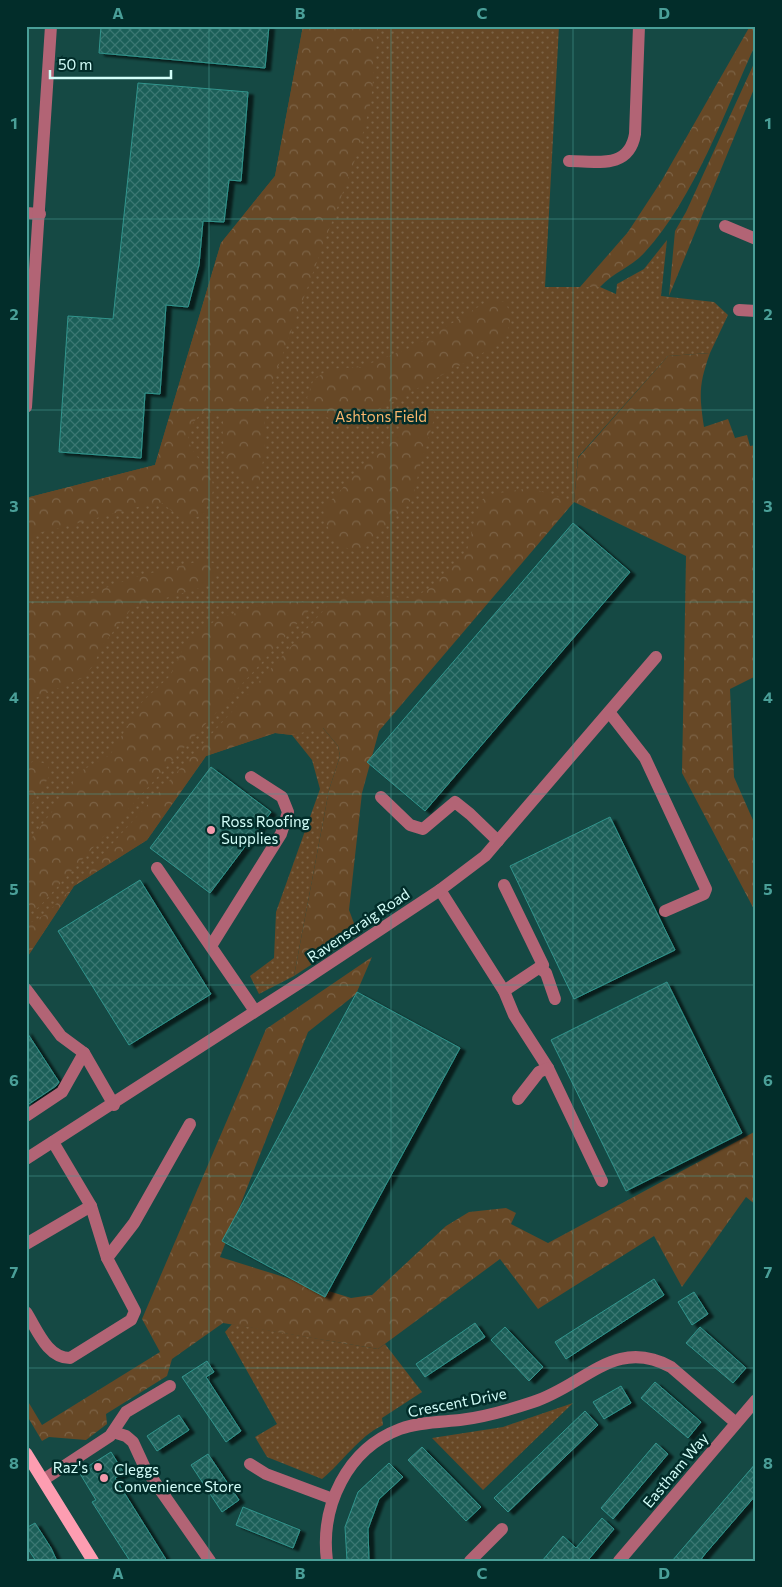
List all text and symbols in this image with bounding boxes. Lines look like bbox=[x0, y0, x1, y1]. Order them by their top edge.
text: A bbox=[112, 3, 124, 22]
text: B bbox=[295, 3, 306, 22]
text: C bbox=[477, 3, 488, 22]
text: D bbox=[658, 3, 670, 22]
scale bar bbox=[50, 48, 171, 80]
text: 50 m bbox=[58, 55, 92, 73]
text: 1 bbox=[10, 113, 18, 132]
text: 1 bbox=[764, 113, 772, 132]
text: 2 bbox=[9, 304, 19, 323]
text: 2 bbox=[763, 304, 773, 323]
park label: Ashtons Field bbox=[335, 407, 427, 425]
text: 3 bbox=[9, 496, 19, 515]
text: 3 bbox=[763, 496, 773, 515]
text: 4 bbox=[9, 687, 19, 706]
text: 4 bbox=[763, 687, 773, 706]
place label: Ross Roofing Supplies bbox=[221, 812, 310, 847]
marker: Ross Roofing Supplies bbox=[205, 824, 217, 836]
text: 5 bbox=[9, 879, 19, 898]
text: 5 bbox=[763, 879, 773, 898]
street label: Ravenscraig Road bbox=[303, 884, 413, 966]
text: 6 bbox=[9, 1070, 19, 1089]
text: 6 bbox=[763, 1070, 773, 1089]
text: 7 bbox=[10, 1262, 19, 1281]
text: 7 bbox=[764, 1262, 773, 1281]
street label: Crescent Drive bbox=[406, 1384, 508, 1420]
street label: Eastham Way bbox=[639, 1429, 712, 1511]
text: 8 bbox=[9, 1453, 19, 1472]
text: 8 bbox=[763, 1453, 773, 1472]
place label: Raz's bbox=[53, 1458, 88, 1476]
place label: Cleggs Convenience Store bbox=[114, 1460, 242, 1495]
marker: Raz's bbox=[92, 1461, 104, 1473]
marker: Cleggs Convenience Store bbox=[98, 1472, 110, 1484]
text: A bbox=[112, 1563, 124, 1582]
text: B bbox=[295, 1563, 306, 1582]
text: C bbox=[477, 1563, 488, 1582]
text: D bbox=[658, 1563, 670, 1582]

